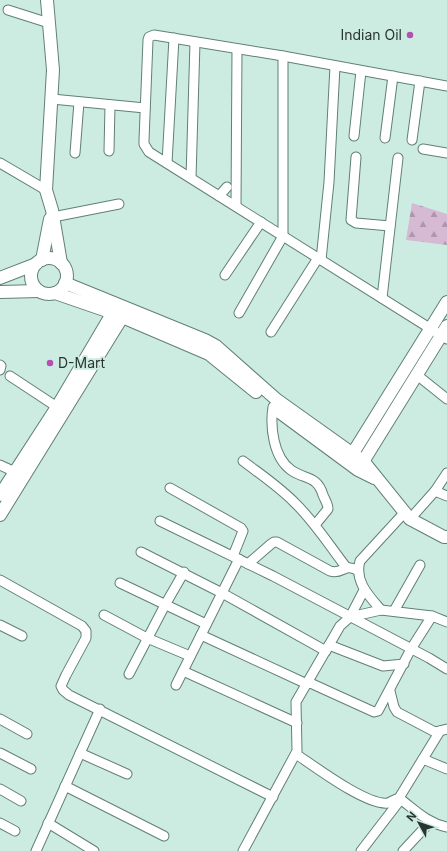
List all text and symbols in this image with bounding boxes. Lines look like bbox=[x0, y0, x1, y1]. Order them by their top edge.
place label: Indian Oil bbox=[340, 26, 402, 43]
marker: Indian Oil bbox=[405, 30, 415, 40]
place label: D-Mart bbox=[58, 354, 106, 371]
marker: D-Mart bbox=[45, 358, 55, 368]
north arrow bbox=[399, 803, 439, 843]
text: N bbox=[403, 809, 419, 824]

